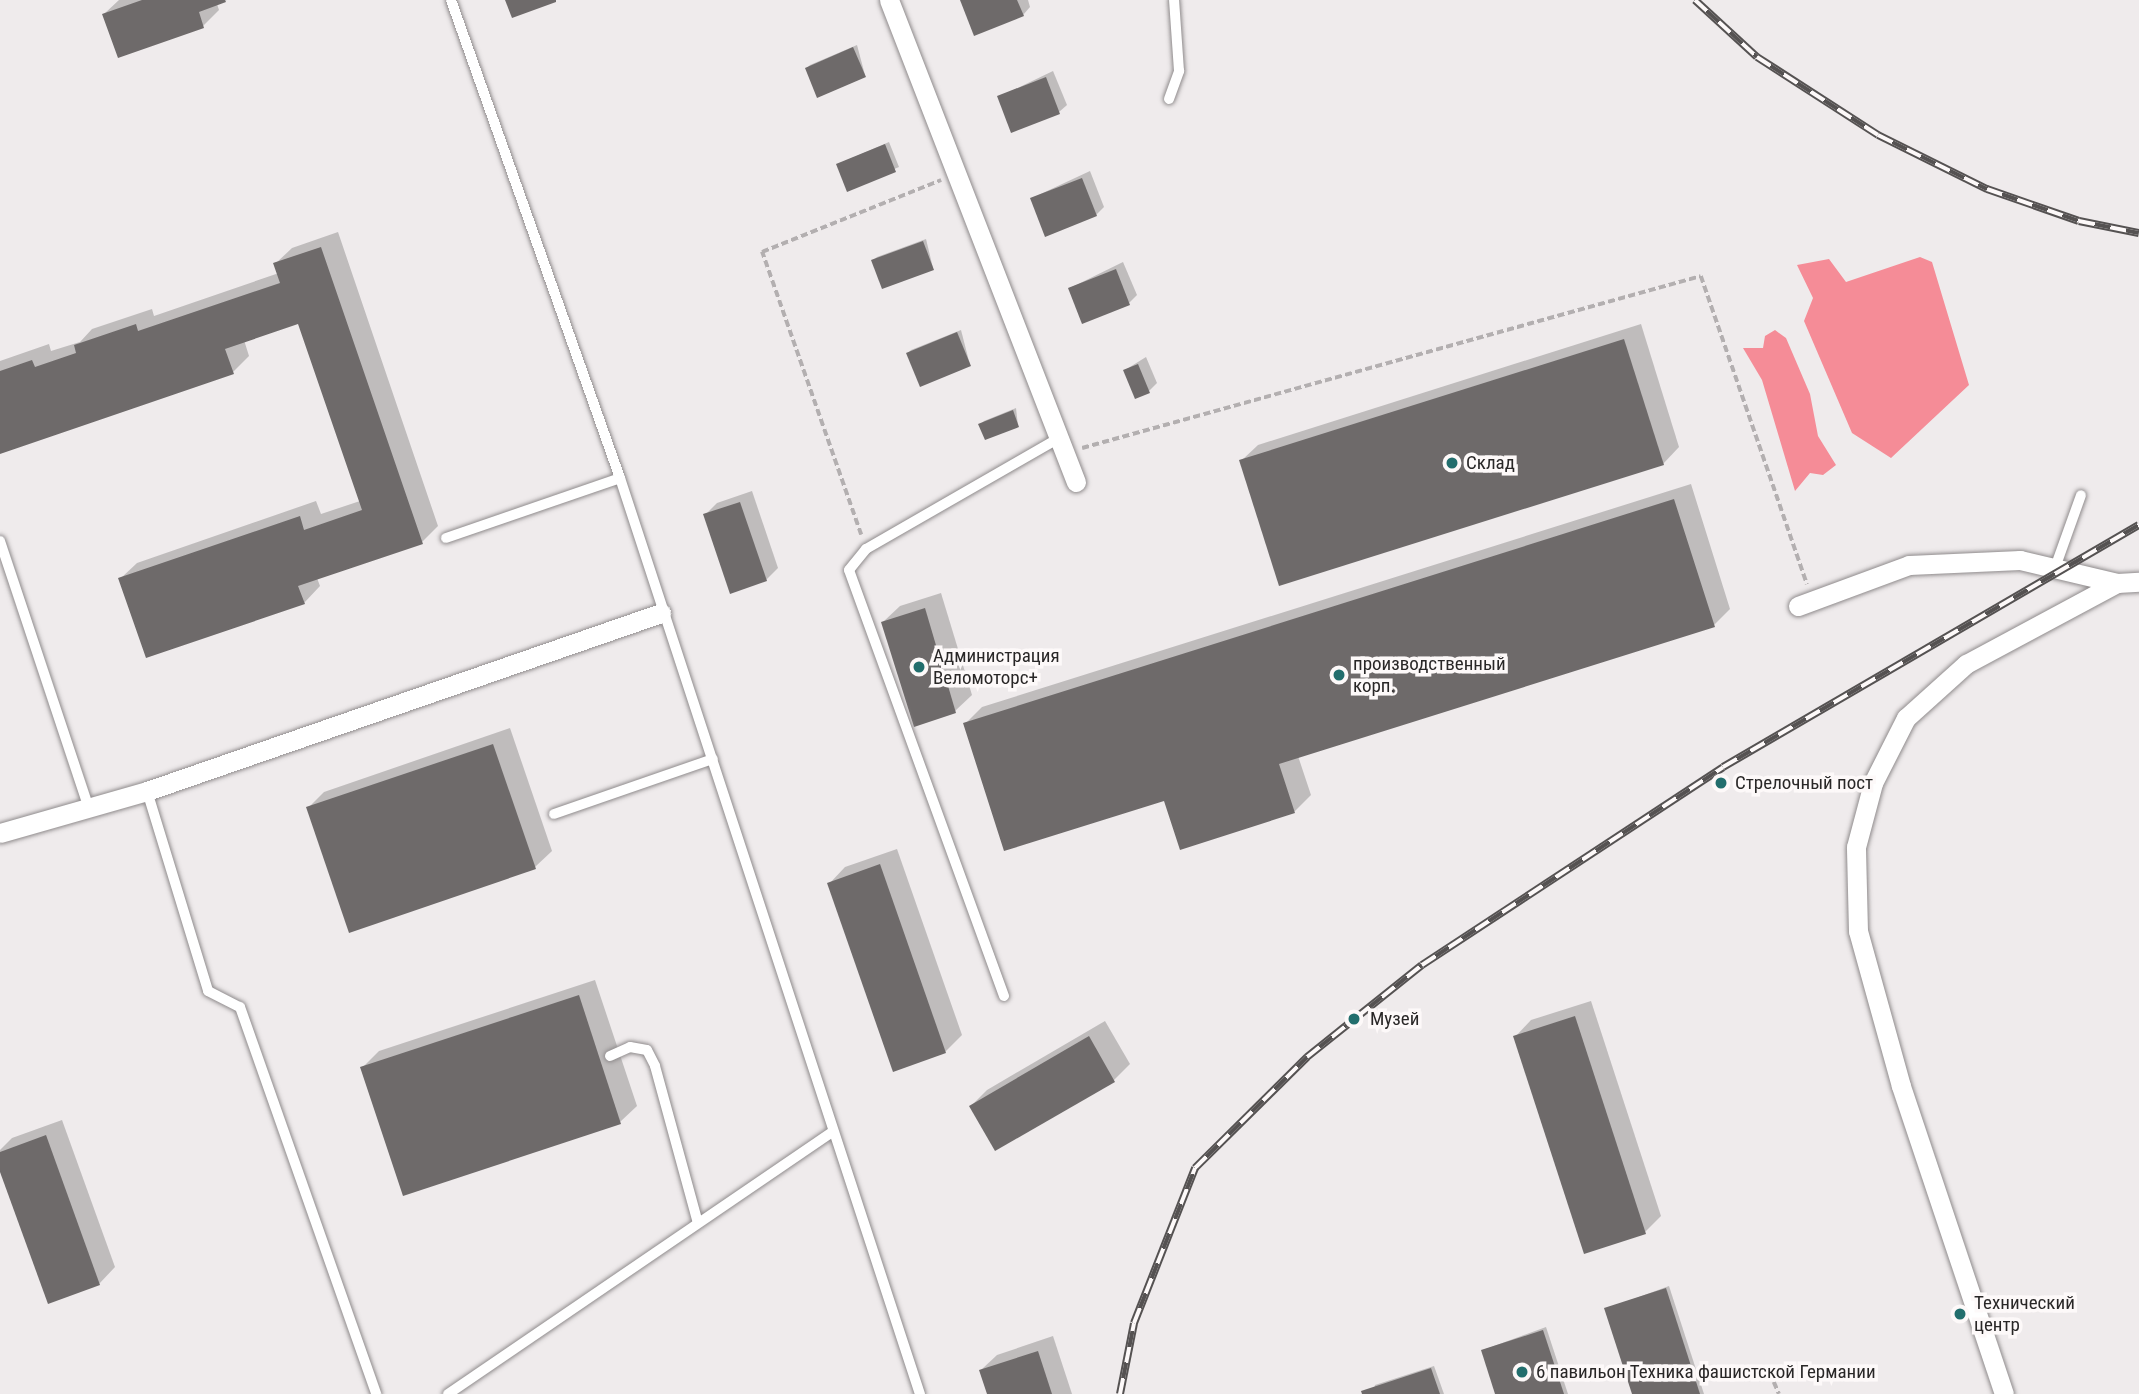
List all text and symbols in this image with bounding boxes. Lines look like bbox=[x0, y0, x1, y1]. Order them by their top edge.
place label: Склад bbox=[1466, 452, 1515, 474]
marker: Склад bbox=[1444, 455, 1460, 471]
place label: Администрация Веломоторс+ bbox=[933, 645, 1060, 689]
place label: производственный корп. bbox=[1353, 653, 1506, 697]
marker: Администрация Веломоторс+ bbox=[911, 659, 927, 675]
marker: производственный корп. bbox=[1331, 667, 1347, 683]
place label: Стрелочный пост bbox=[1735, 772, 1873, 794]
marker: Стрелочный пост bbox=[1713, 775, 1729, 791]
place label: Музей bbox=[1370, 1008, 1419, 1030]
marker: Музей bbox=[1344, 1009, 1364, 1029]
place label: Технический центр bbox=[1974, 1292, 2075, 1336]
marker: Технический центр bbox=[1952, 1306, 1968, 1322]
place label: 6 павильон Техника фашистской Германии bbox=[1536, 1361, 1876, 1383]
marker: 6 павильон Техника фашистской Германии bbox=[1514, 1364, 1530, 1380]

